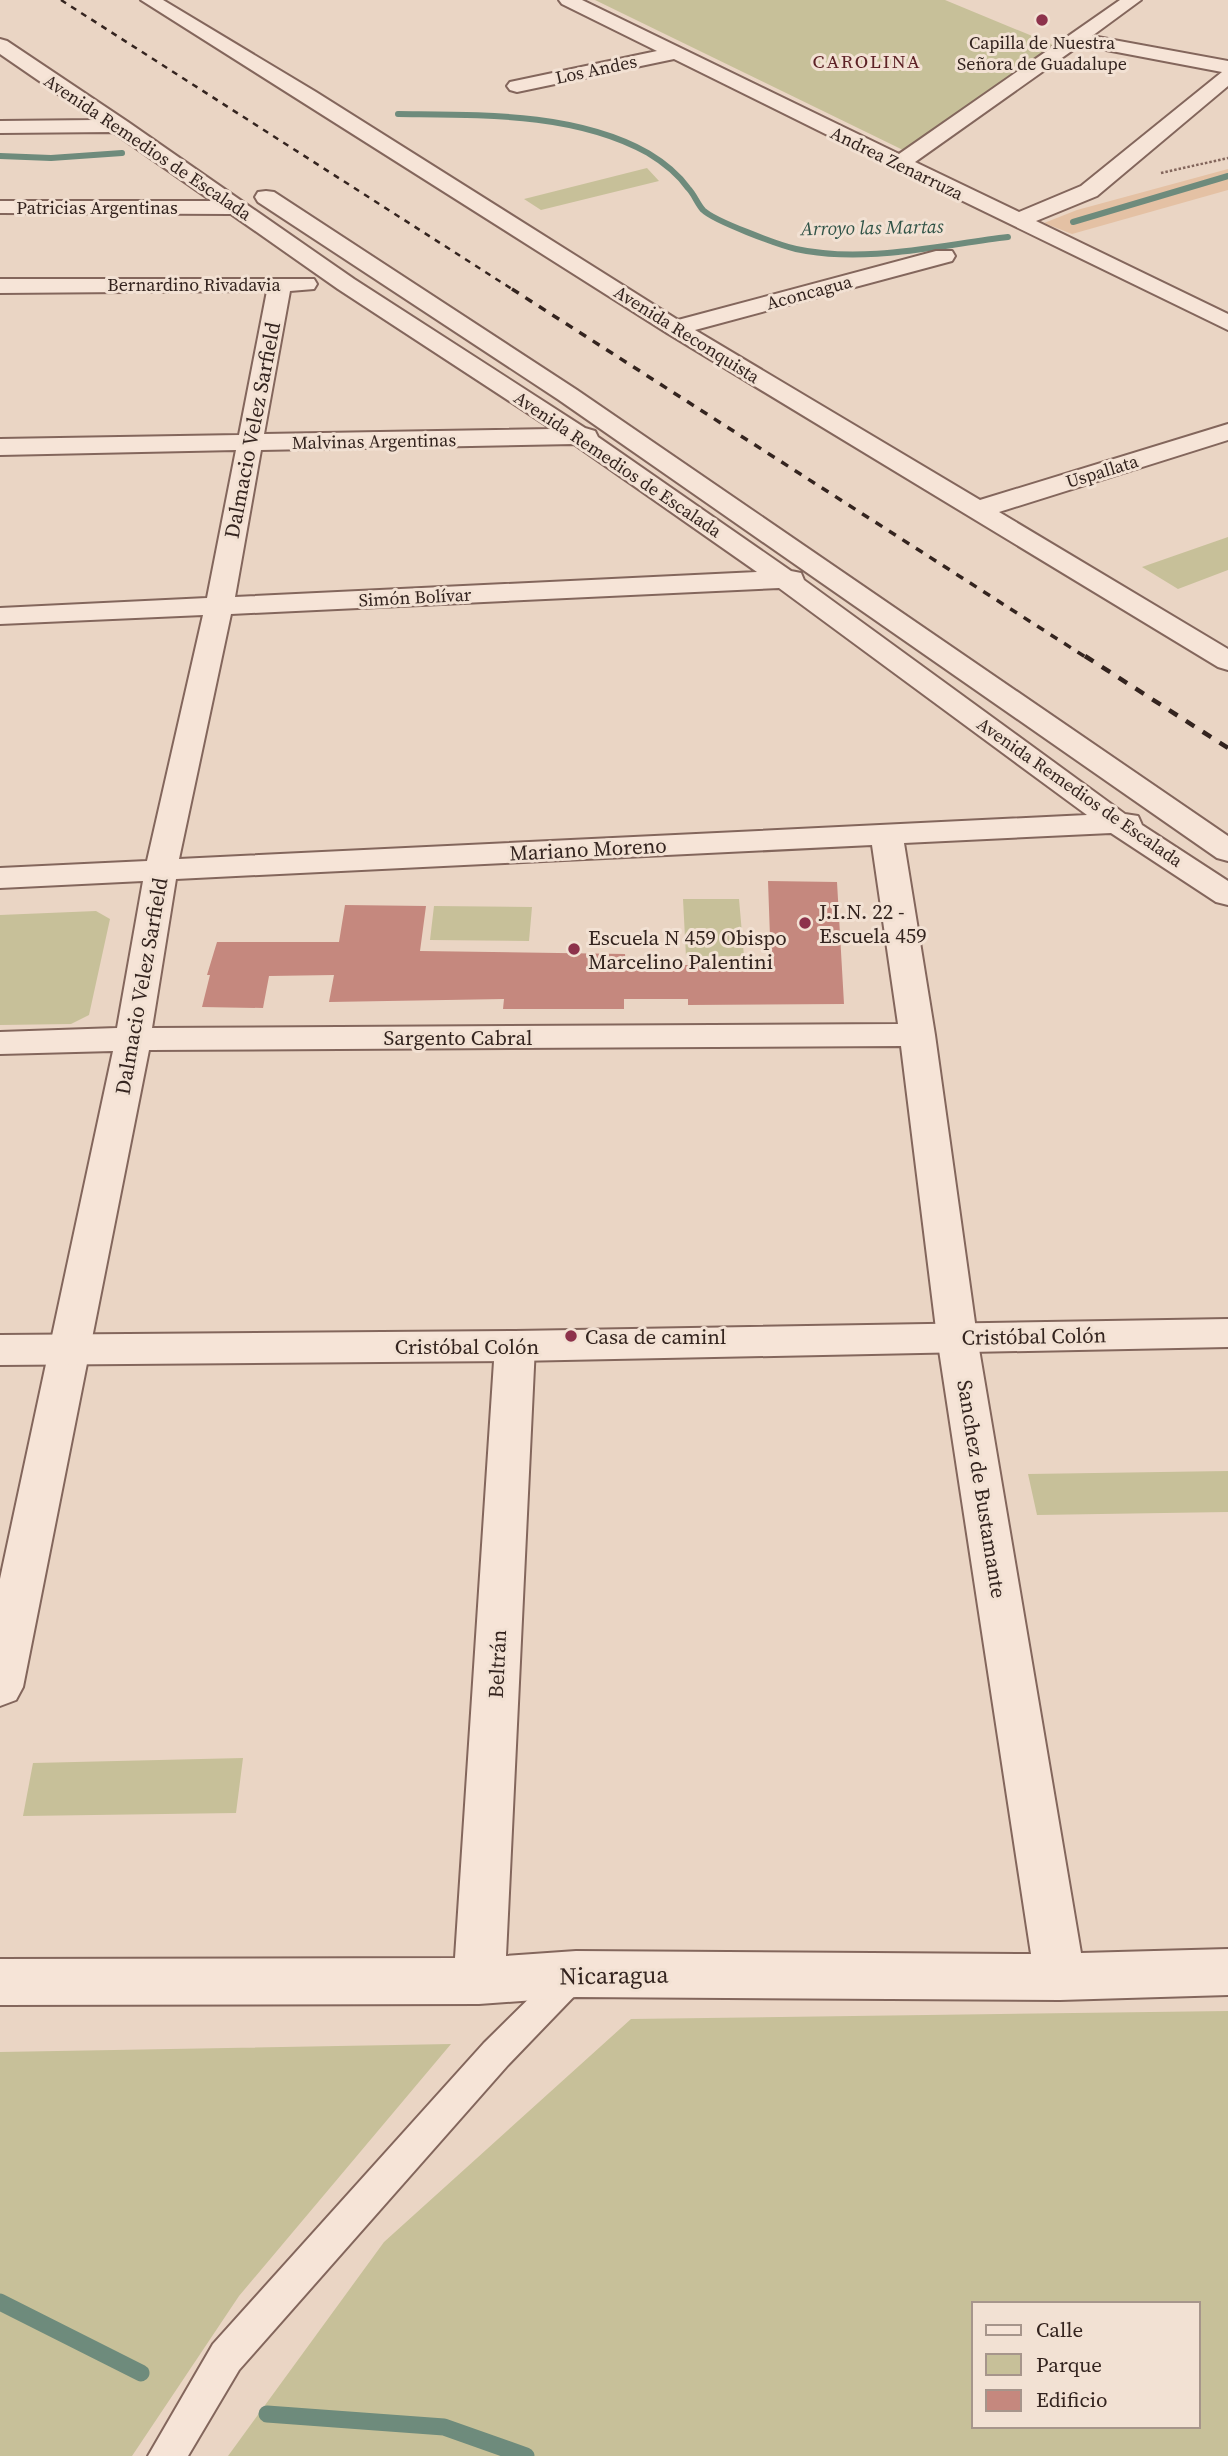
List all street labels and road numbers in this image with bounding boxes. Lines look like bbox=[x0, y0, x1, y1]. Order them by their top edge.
street label: Los Andes bbox=[553, 48, 639, 90]
street label: Avenida Remedios de Escalada bbox=[39, 68, 258, 227]
street label: Andrea Zenarruza bbox=[826, 120, 968, 206]
street label: Patricias Argentinas bbox=[16, 195, 178, 220]
street label: Aconcagua bbox=[763, 268, 855, 315]
street label: Bernardino Rivadavia bbox=[107, 272, 281, 297]
street label: Avenida Reconquista bbox=[609, 279, 765, 389]
street label: Dalmacio Velez Sarfield bbox=[217, 319, 287, 541]
street label: Avenida Remedios de Escalada bbox=[509, 385, 728, 544]
street label: Malvinas Argentinas bbox=[292, 427, 457, 455]
street label: Uspallata bbox=[1063, 448, 1142, 494]
street label: Simón Bolívar bbox=[358, 582, 472, 612]
street label: Avenida Remedios de Escalada bbox=[972, 711, 1188, 873]
street label: Mariano Moreno bbox=[509, 830, 667, 868]
street label: Dalmacio Velez Sarfield bbox=[108, 875, 174, 1097]
street label: Sargento Cabral bbox=[384, 1023, 532, 1052]
street label: Cristóbal Colón bbox=[961, 1320, 1107, 1352]
street label: Cristóbal Colón bbox=[395, 1332, 540, 1361]
street label: Sanchez de Bustamante bbox=[950, 1378, 1014, 1600]
street label: Beltrán bbox=[481, 1629, 513, 1699]
street label: Nicaragua bbox=[559, 1958, 670, 1992]

